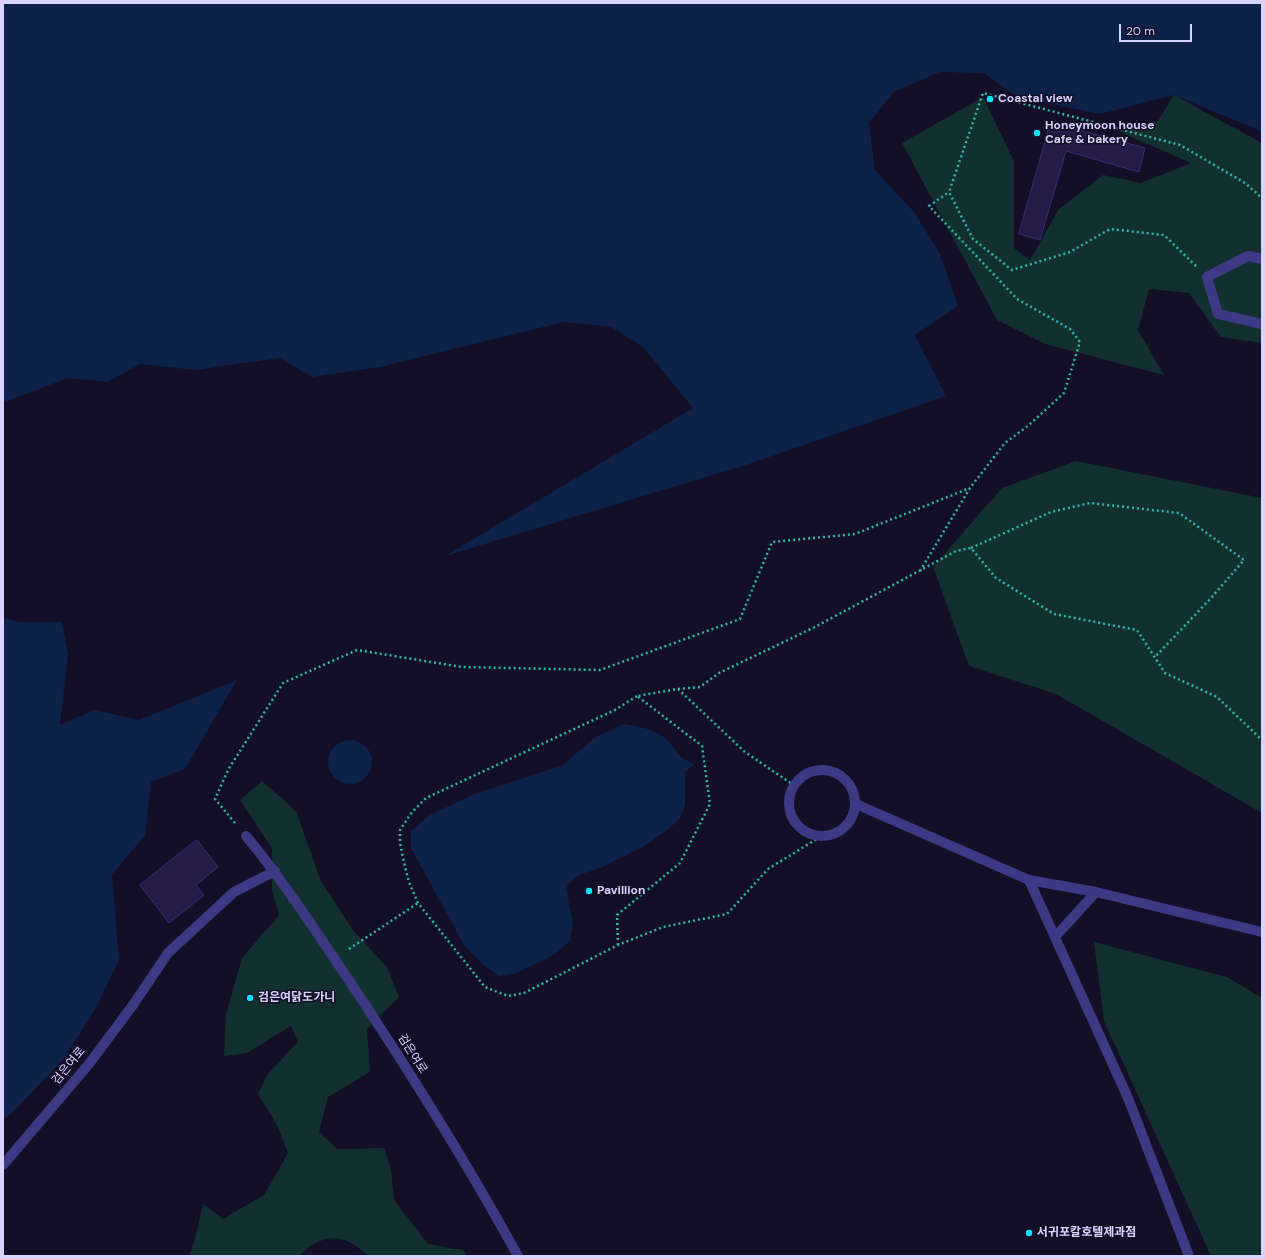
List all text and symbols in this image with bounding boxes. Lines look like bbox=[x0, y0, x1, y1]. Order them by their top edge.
scale bar bbox=[1121, 16, 1194, 42]
text: 20 m bbox=[1126, 23, 1155, 39]
place label: Coastal view bbox=[998, 92, 1073, 106]
marker: Coastal view bbox=[985, 94, 995, 104]
place label: Honeymoon house Cafe & bakery bbox=[1045, 119, 1154, 147]
marker: Honeymoon house Cafe & bakery bbox=[1032, 128, 1042, 138]
place label: Pavillion bbox=[597, 884, 645, 898]
marker: Pavillion bbox=[584, 886, 594, 896]
place label: 검은여닭도가니 bbox=[258, 991, 335, 1005]
marker: 검은여닭도가니 bbox=[245, 993, 255, 1003]
street label: 검은여로 bbox=[394, 1031, 430, 1077]
street label: 검은여로 bbox=[50, 1044, 88, 1088]
place label: 서귀포칼호텔제과점 bbox=[1037, 1226, 1136, 1240]
marker: 서귀포칼호텔제과점 bbox=[1024, 1228, 1034, 1238]

